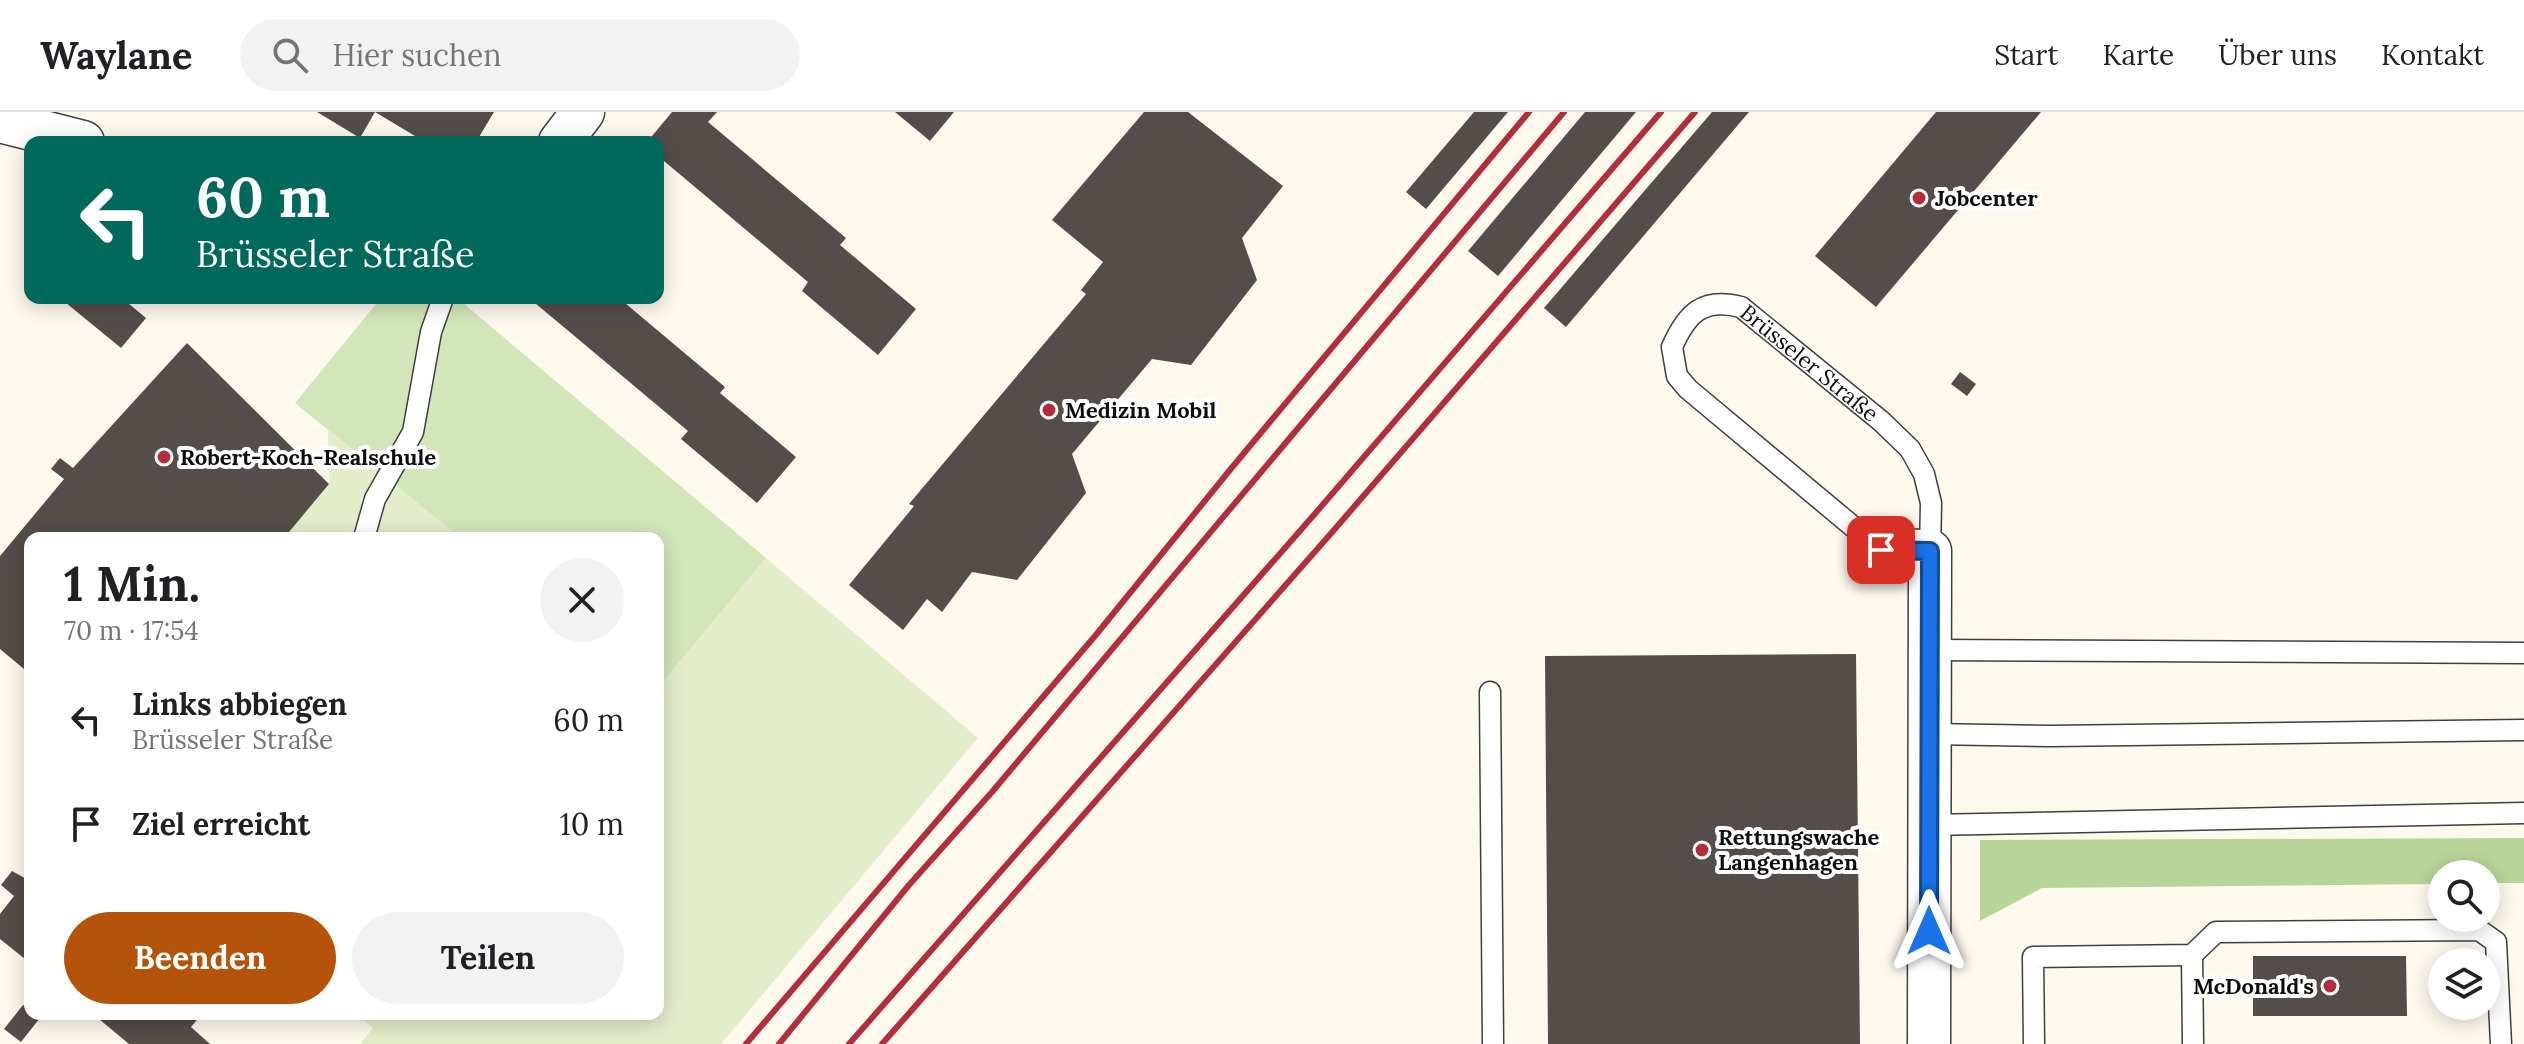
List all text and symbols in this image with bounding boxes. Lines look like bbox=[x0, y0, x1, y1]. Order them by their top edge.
search box bbox=[240, 19, 800, 91]
text: Waylane bbox=[40, 31, 192, 79]
icon: search bbox=[268, 33, 312, 77]
text: Hier suchen bbox=[332, 36, 501, 74]
text: Start bbox=[1994, 37, 2058, 73]
text: Karte bbox=[2102, 37, 2174, 73]
text: Über uns bbox=[2218, 37, 2337, 73]
text: Kontakt bbox=[2381, 37, 2484, 73]
text: 60 m bbox=[196, 161, 330, 232]
icon: left bbox=[64, 168, 168, 272]
place label: Jobcenter bbox=[1935, 184, 2038, 212]
marker: Jobcenter bbox=[1910, 189, 1928, 207]
text: Brüsseler Straße bbox=[196, 231, 475, 277]
street label: Brüsseler Straße bbox=[1735, 298, 1884, 427]
place label: Medizin Mobil bbox=[1065, 396, 1216, 424]
marker: Medizin Mobil bbox=[1040, 401, 1058, 419]
place label: Robert-Koch-Realschule bbox=[180, 443, 436, 471]
marker: Robert-Koch-Realschule bbox=[155, 448, 173, 466]
pin bbox=[1847, 516, 1915, 584]
icon: arrive bbox=[1859, 528, 1903, 572]
text: 1 Min. bbox=[64, 553, 200, 614]
button: close bbox=[540, 558, 624, 642]
text: 70 m · 17:54 bbox=[64, 614, 199, 647]
text: Links abbiegen bbox=[132, 685, 347, 723]
icon: left bbox=[64, 698, 108, 742]
text: 60 m bbox=[553, 701, 624, 739]
text: Brüsseler Straße bbox=[132, 723, 333, 756]
icon: arrive bbox=[64, 802, 108, 846]
text: Ziel erreicht bbox=[132, 805, 310, 843]
text: 10 m bbox=[560, 805, 624, 843]
place label: Rettungswache Langenhagen bbox=[1718, 823, 1880, 876]
marker: Rettungswache Langenhagen bbox=[1693, 841, 1711, 859]
map controls bbox=[2428, 860, 2500, 1020]
button: search bbox=[2428, 860, 2500, 932]
position arrow bbox=[1887, 889, 1971, 973]
button: Beenden bbox=[64, 912, 336, 1004]
button: Teilen bbox=[352, 912, 624, 1004]
button: layers bbox=[2428, 948, 2500, 1020]
place label: McDonald's bbox=[2193, 972, 2314, 1000]
marker: McDonald's bbox=[2321, 977, 2339, 995]

